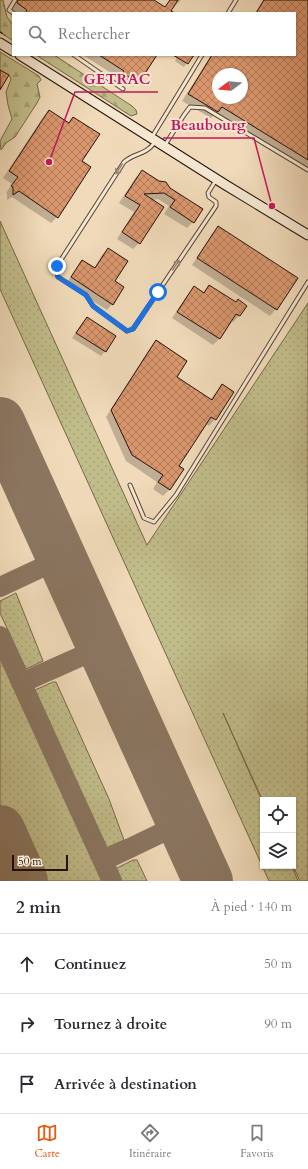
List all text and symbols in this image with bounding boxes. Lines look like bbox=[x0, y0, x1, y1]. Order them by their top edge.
search box bbox=[12, 12, 296, 56]
icon: search bbox=[26, 23, 48, 45]
text: Rechercher bbox=[58, 24, 130, 44]
callout: GETRAC bbox=[75, 65, 158, 92]
north arrow bbox=[212, 68, 248, 104]
text: GETRAC bbox=[84, 69, 151, 89]
callout: Beaubourg bbox=[163, 111, 254, 138]
text: Beaubourg bbox=[170, 115, 246, 135]
one-way arrow bbox=[115, 163, 123, 175]
route end bbox=[48, 257, 66, 275]
one-way arrow bbox=[172, 260, 180, 271]
route start bbox=[149, 283, 167, 301]
map controls bbox=[260, 797, 296, 869]
button: locate bbox=[260, 797, 296, 833]
button: layers bbox=[260, 833, 296, 869]
scale bar bbox=[12, 853, 68, 872]
text: 50 m bbox=[18, 854, 42, 869]
text: 2 min bbox=[16, 896, 61, 919]
text: À pied · 140 m bbox=[211, 898, 292, 916]
icon: ahead bbox=[16, 953, 38, 975]
text: Continuez bbox=[54, 954, 126, 974]
text: 50 m bbox=[264, 955, 292, 973]
icon: right bbox=[16, 1013, 38, 1035]
text: Tournez à droite bbox=[54, 1014, 167, 1034]
text: 90 m bbox=[264, 1015, 292, 1033]
icon: arrive bbox=[16, 1073, 38, 1095]
text: Arrivée à destination bbox=[54, 1074, 197, 1094]
tab: Carte bbox=[34, 1122, 60, 1161]
tab: Itinéraire bbox=[129, 1122, 171, 1161]
tab: Favoris bbox=[240, 1122, 274, 1161]

